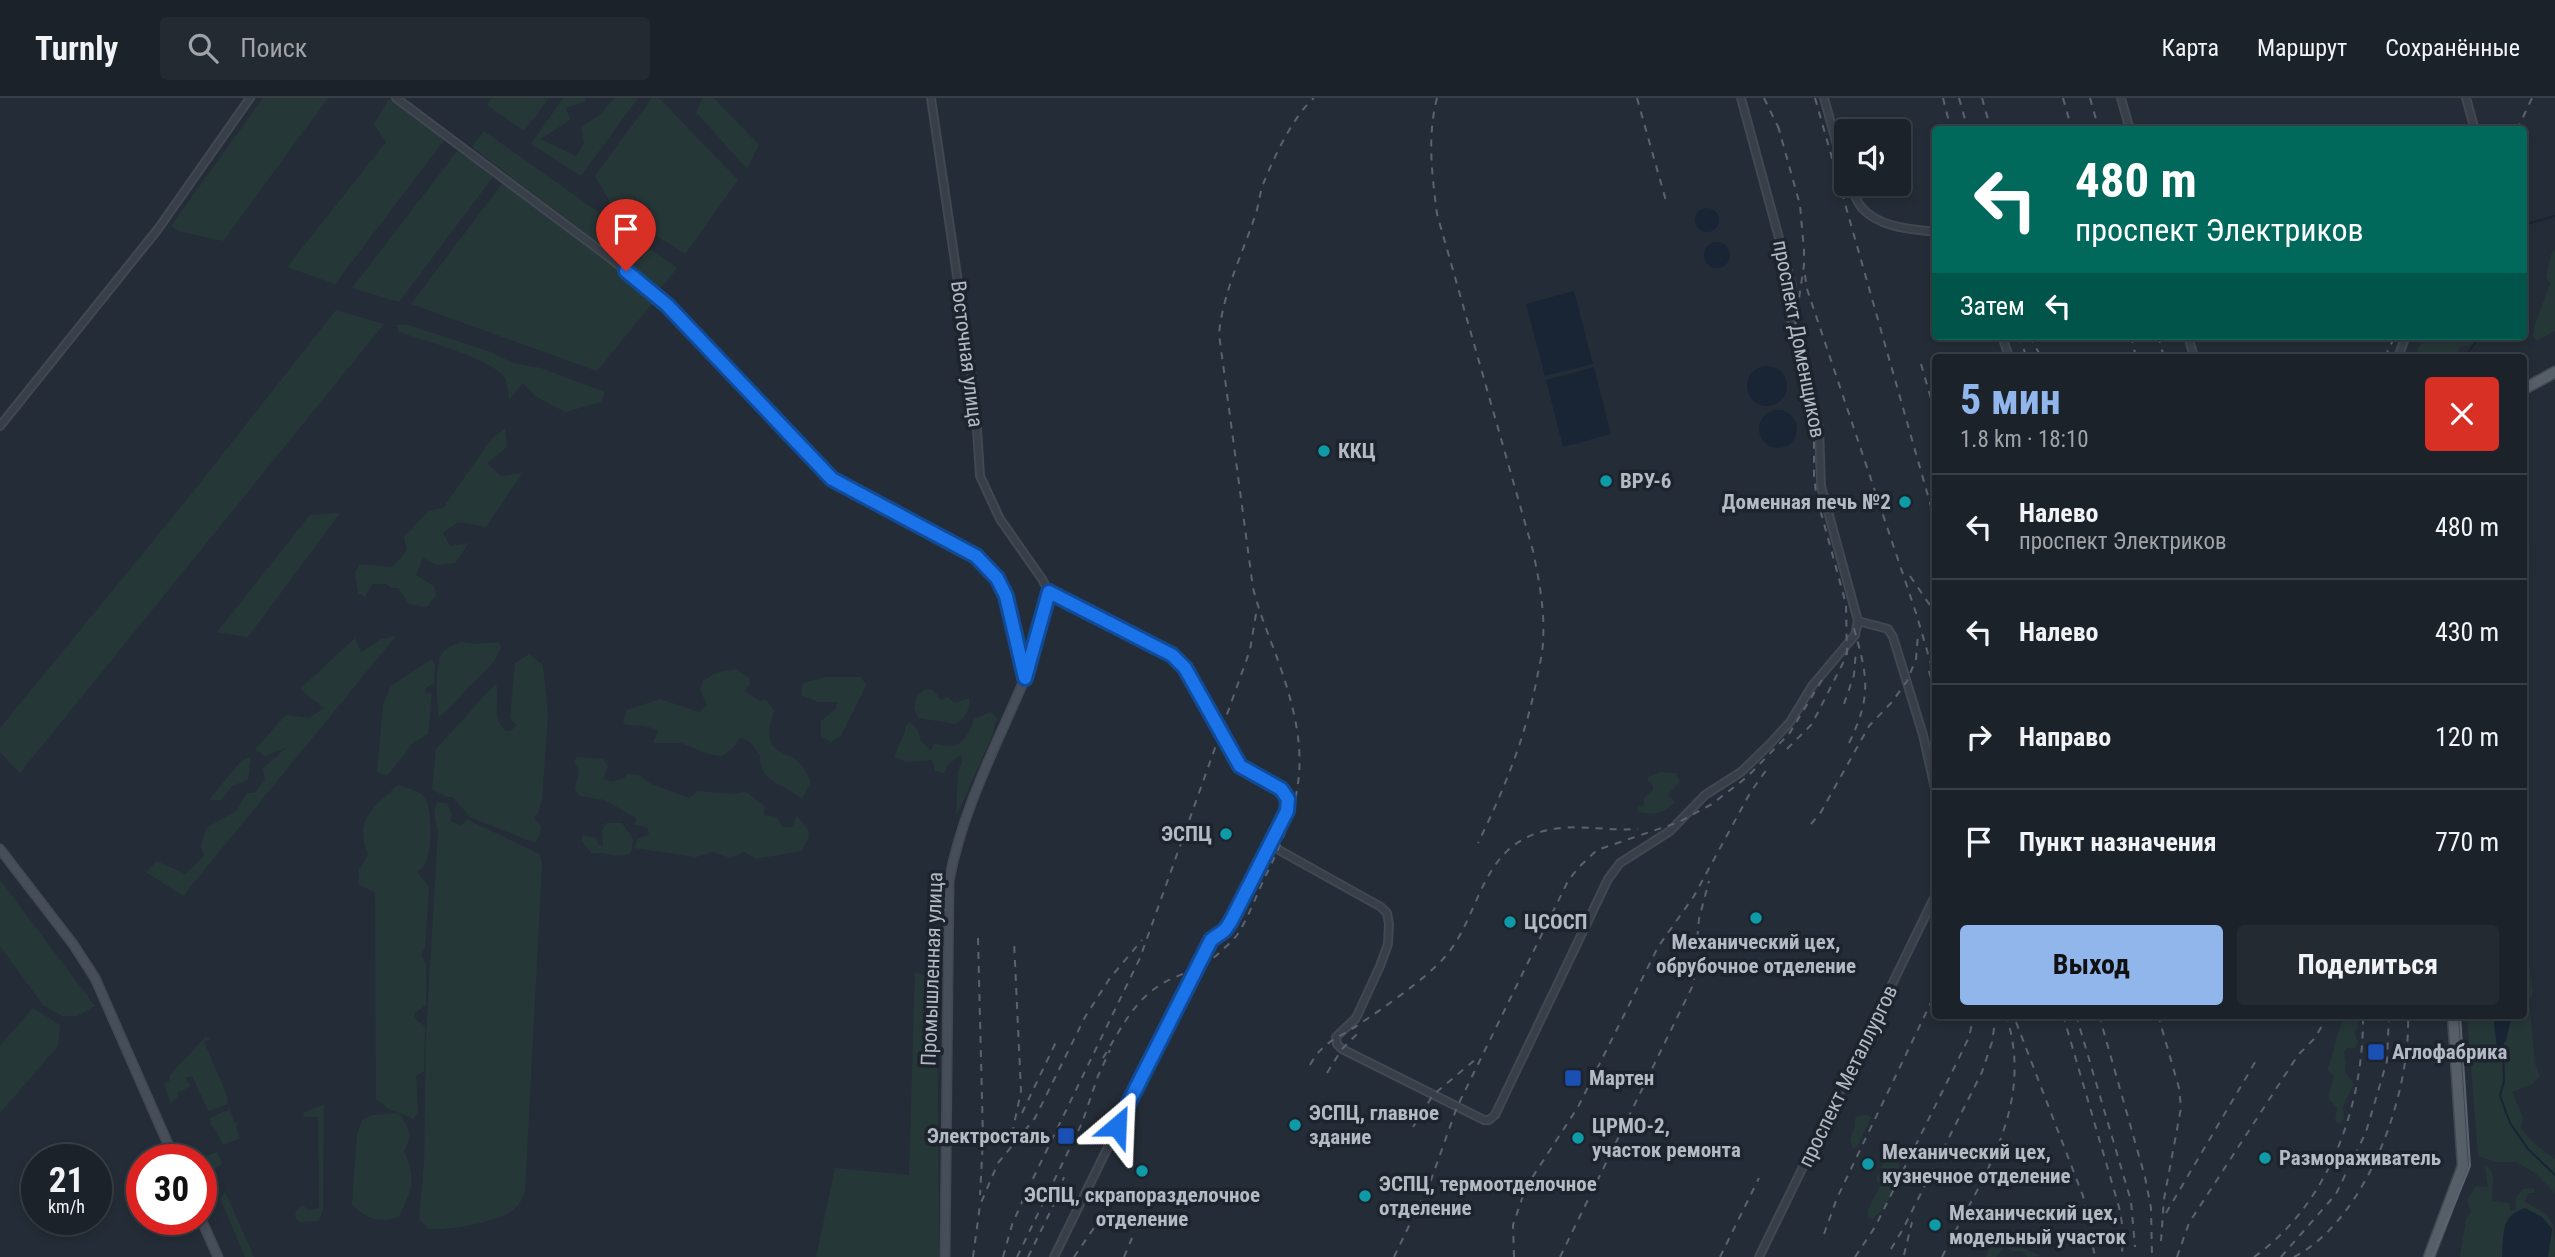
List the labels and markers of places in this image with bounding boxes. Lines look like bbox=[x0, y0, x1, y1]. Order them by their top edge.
pin bbox=[596, 199, 656, 271]
place label: ККЦ bbox=[1338, 439, 1376, 463]
marker: ККЦ bbox=[1316, 443, 1332, 459]
place label: ВРУ-6 bbox=[1620, 469, 1671, 493]
marker: ВРУ-6 bbox=[1598, 473, 1614, 489]
place label: Доменная печь №2 bbox=[1722, 490, 1891, 514]
marker: Доменная печь №2 bbox=[1897, 494, 1913, 510]
place label: ЭСПЦ bbox=[1161, 822, 1212, 846]
marker: ЭСПЦ bbox=[1218, 826, 1234, 842]
place label: ЦСОСП bbox=[1524, 910, 1588, 934]
marker: Механический цех, обрубочное отделение bbox=[1748, 910, 1764, 926]
marker: ЦСОСП bbox=[1502, 914, 1518, 930]
place label: Механический цех, обрубочное отделение bbox=[1656, 930, 1856, 978]
place label: Аглофабрика bbox=[2392, 1040, 2507, 1064]
marker: Аглофабрика bbox=[2366, 1042, 2386, 1062]
place label: Мартен bbox=[1589, 1066, 1654, 1090]
marker: Мартен bbox=[1563, 1068, 1583, 1088]
place label: ЭСПЦ, главное здание bbox=[1309, 1101, 1439, 1149]
place label: ЦРМО-2, участок ремонта bbox=[1592, 1114, 1741, 1162]
marker: ЭСПЦ, главное здание bbox=[1287, 1117, 1303, 1133]
place label: Электросталь bbox=[927, 1124, 1050, 1148]
marker: Электросталь bbox=[1056, 1126, 1076, 1146]
marker: ЦРМО-2, участок ремонта bbox=[1570, 1130, 1586, 1146]
place label: Механический цех, кузнечное отделение bbox=[1882, 1140, 2071, 1188]
place label: Размораживатель bbox=[2279, 1146, 2441, 1170]
marker: Размораживатель bbox=[2257, 1150, 2273, 1166]
marker: Механический цех, кузнечное отделение bbox=[1860, 1156, 1876, 1172]
marker: ЭСПЦ, скрапоразделочное отделение bbox=[1134, 1163, 1150, 1179]
place label: ЭСПЦ, термоотделочное отделение bbox=[1379, 1172, 1597, 1220]
place label: ЭСПЦ, скрапоразделочное отделение bbox=[1024, 1183, 1260, 1231]
marker: ЭСПЦ, термоотделочное отделение bbox=[1357, 1188, 1373, 1204]
place label: Механический цех, модельный участок bbox=[1949, 1201, 2126, 1249]
marker: Механический цех, модельный участок bbox=[1927, 1217, 1943, 1233]

